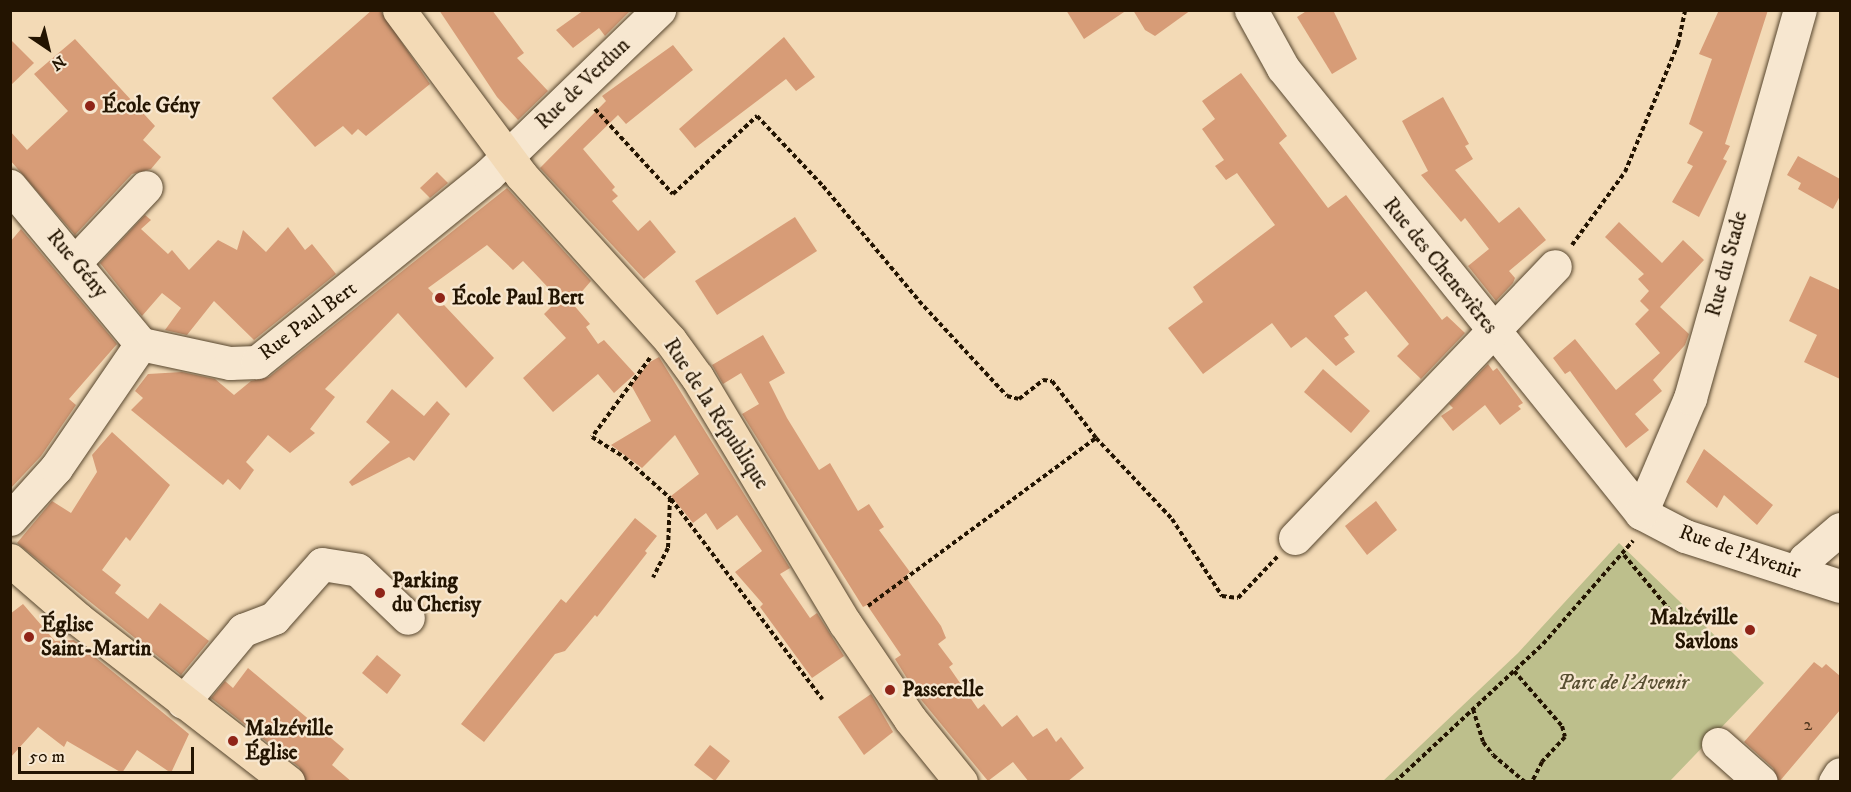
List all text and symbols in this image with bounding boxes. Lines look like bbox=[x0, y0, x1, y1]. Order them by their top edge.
north arrow bbox=[18, 18, 78, 78]
street label: Rue de Verdun bbox=[531, 33, 635, 135]
text: N bbox=[47, 51, 69, 75]
place label: École Gény bbox=[102, 93, 200, 119]
marker: École Gény bbox=[83, 99, 97, 113]
street label: Rue des Chenevières bbox=[1377, 193, 1503, 339]
street label: Rue du Stade bbox=[1701, 208, 1753, 320]
street label: Rue Gény bbox=[41, 225, 113, 303]
street label: Rue Paul Bert bbox=[254, 276, 362, 366]
place label: École Paul Bert bbox=[452, 285, 584, 311]
marker: École Paul Bert bbox=[433, 291, 447, 305]
street label: Rue de la République bbox=[658, 334, 774, 494]
street label: Rue de l'Avenir bbox=[1676, 519, 1804, 585]
place label: Parking du Cherisy bbox=[392, 568, 481, 618]
marker: Parking du Cherisy bbox=[373, 586, 387, 600]
place label: Malzéville Savlons bbox=[1650, 605, 1738, 655]
place label: Église Saint-Martin bbox=[41, 612, 151, 662]
marker: Malzéville Savlons bbox=[1743, 623, 1757, 637]
marker: Église Saint-Martin bbox=[22, 630, 36, 644]
park label: Parc de l’Avenir bbox=[1557, 670, 1689, 696]
place label: Passerelle bbox=[902, 677, 984, 703]
marker: Passerelle bbox=[883, 683, 897, 697]
house number: 2 bbox=[1804, 714, 1812, 736]
place label: Malzéville Église bbox=[245, 716, 333, 766]
marker: Malzéville Église bbox=[226, 734, 240, 748]
scale bar bbox=[21, 735, 196, 773]
text: 50 m bbox=[29, 746, 65, 768]

